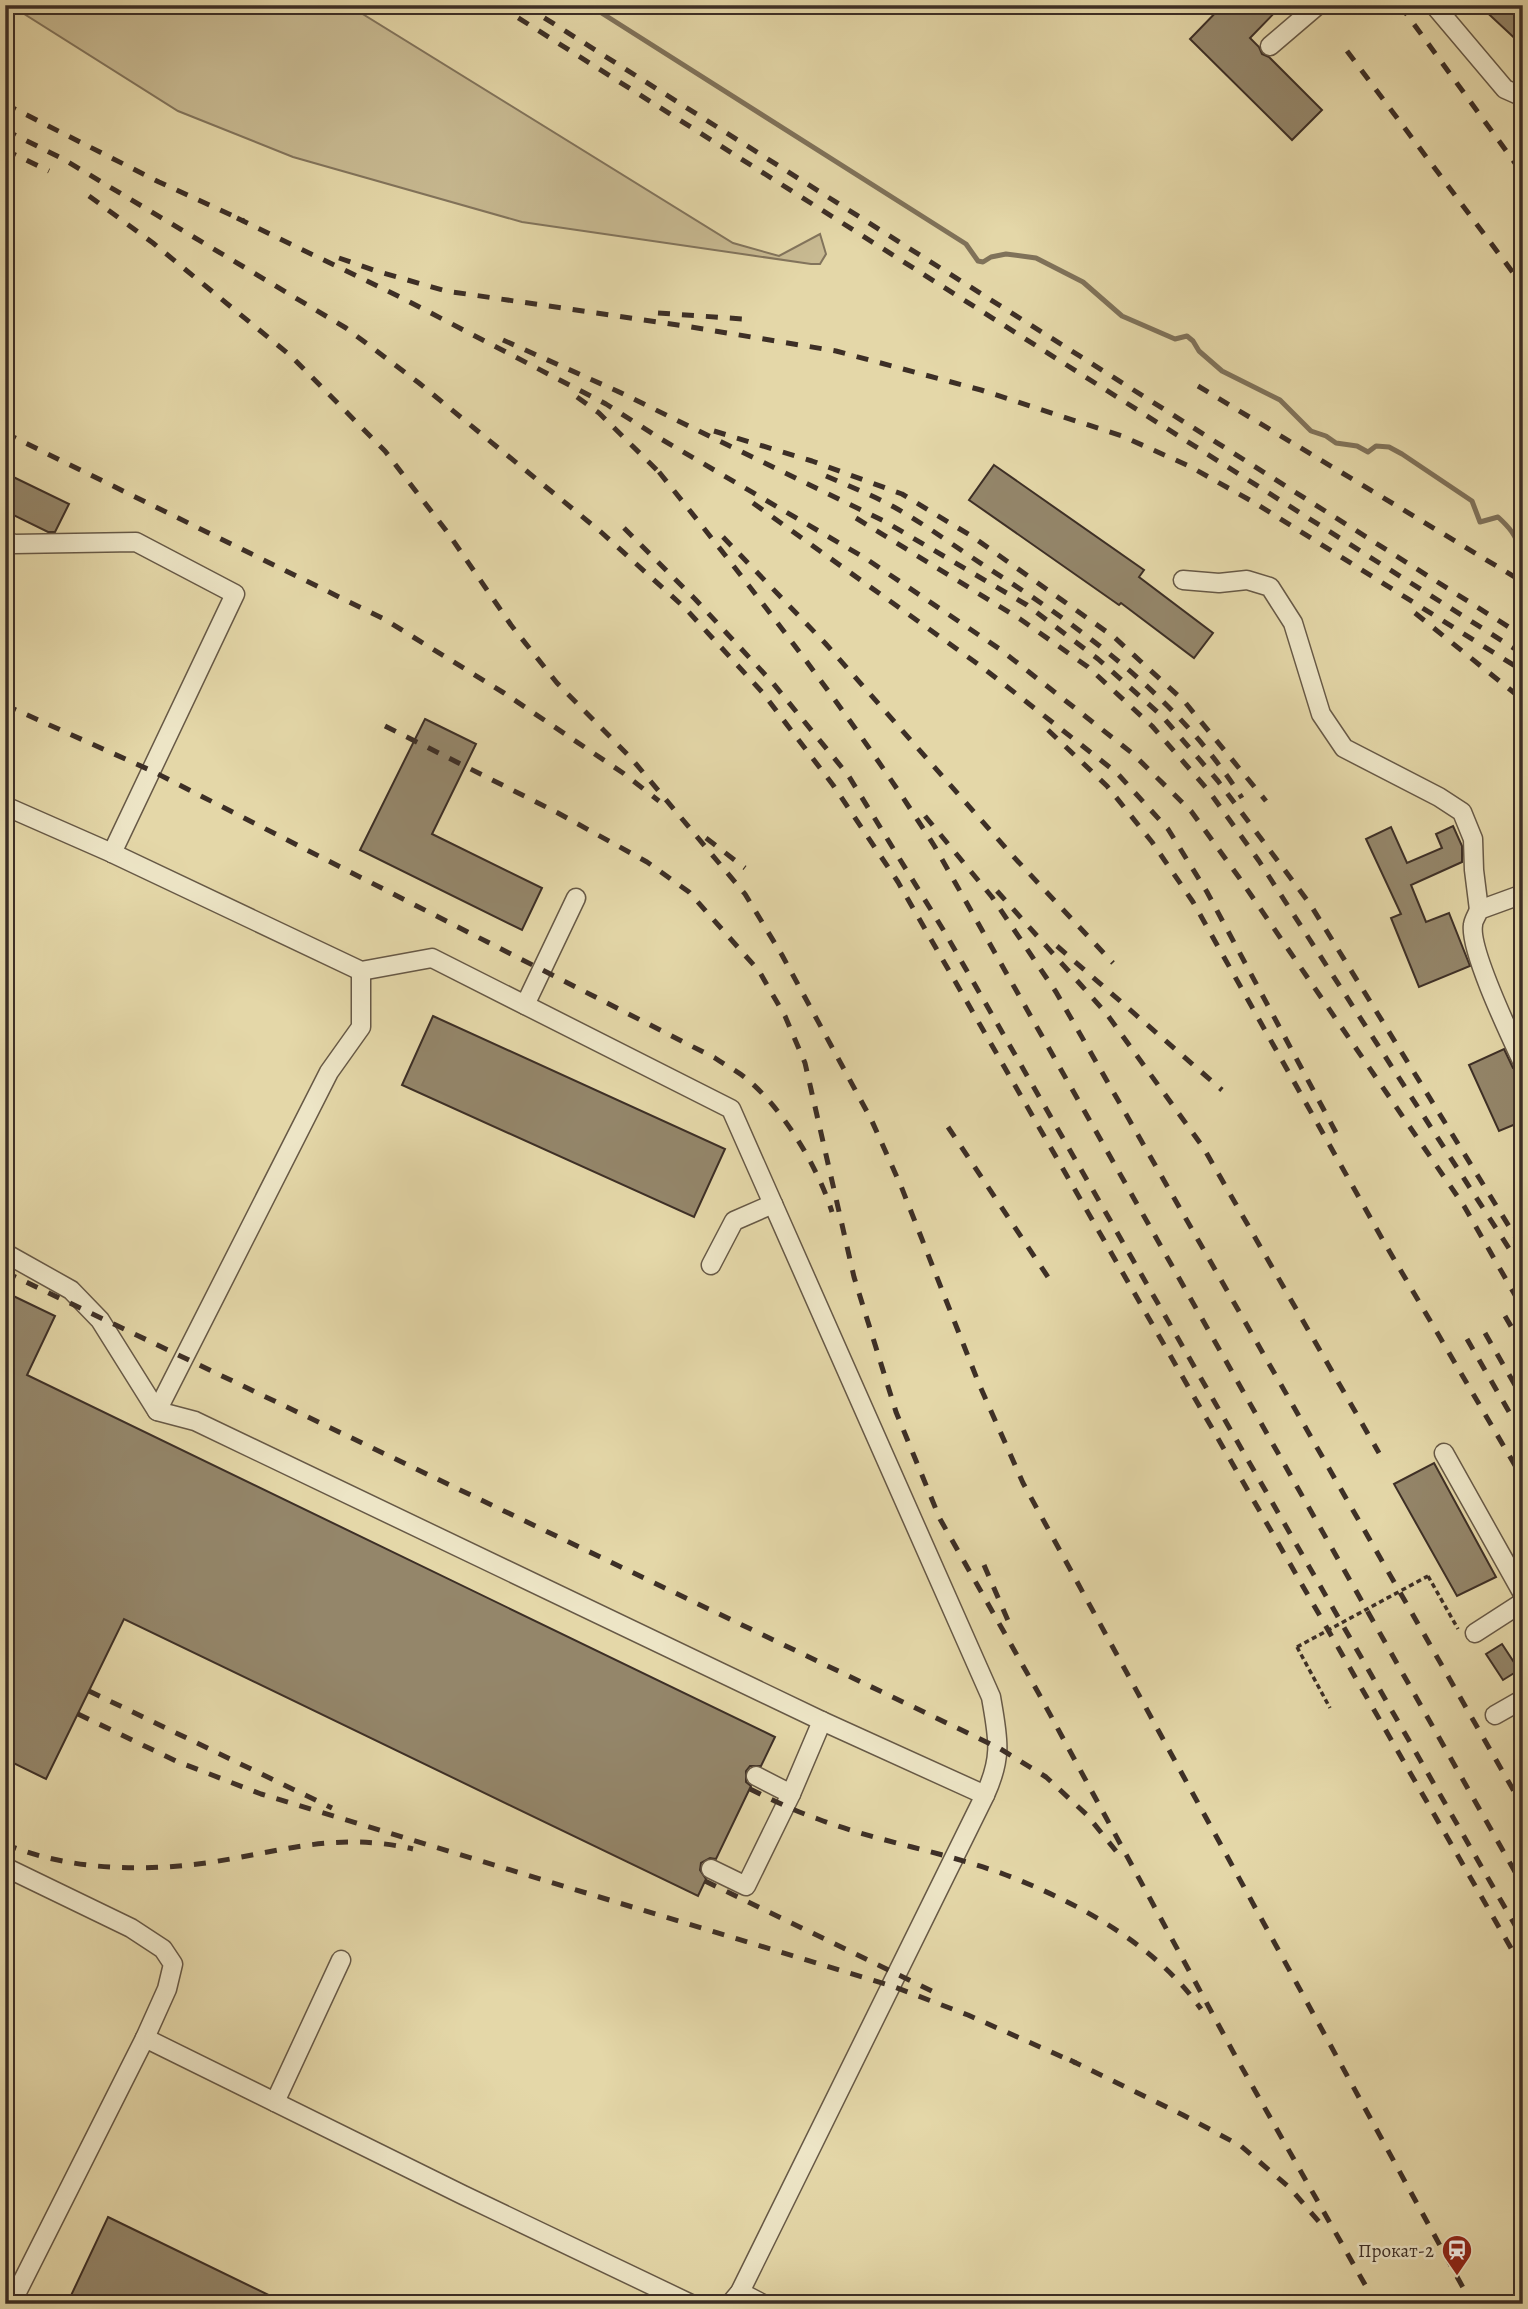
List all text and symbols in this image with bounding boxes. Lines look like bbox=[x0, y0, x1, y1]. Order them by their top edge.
station icon: Прокат-2 bbox=[1440, 2233, 1474, 2277]
place label: Прокат-2 bbox=[1358, 2238, 1434, 2264]

